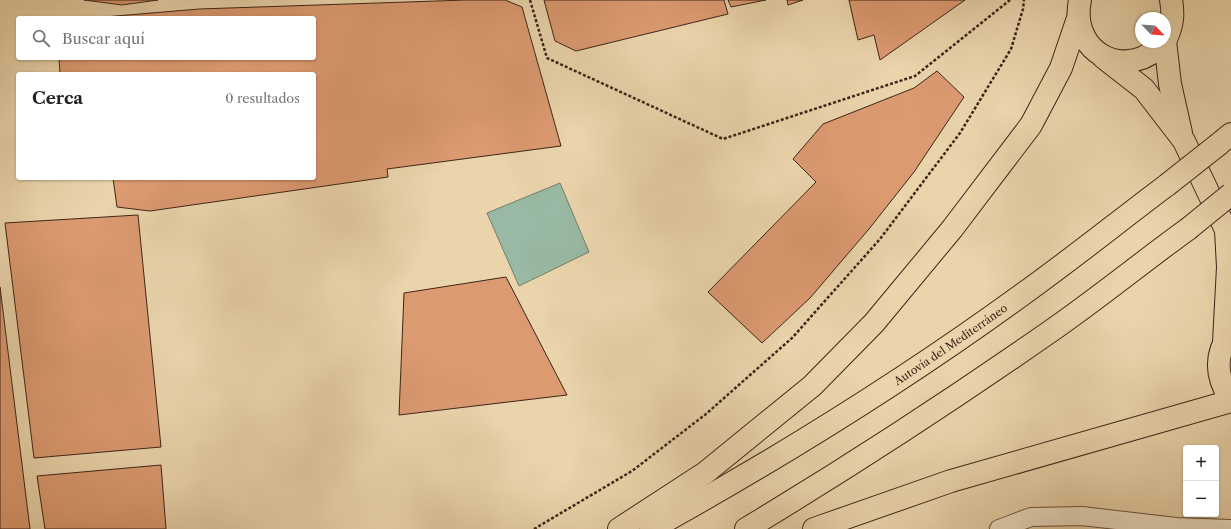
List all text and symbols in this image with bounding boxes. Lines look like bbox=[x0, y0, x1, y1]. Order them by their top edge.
north arrow bbox=[1135, 12, 1171, 48]
search box bbox=[16, 16, 316, 60]
icon: search bbox=[30, 27, 52, 49]
text: Buscar aquí bbox=[62, 29, 145, 48]
text: Cerca bbox=[32, 88, 83, 108]
text: 0 resultados bbox=[225, 90, 300, 106]
street label: Autovía del Mediterráneo bbox=[891, 301, 1010, 389]
map controls bbox=[1183, 445, 1219, 517]
button: + bbox=[1183, 445, 1219, 481]
button: − bbox=[1183, 481, 1219, 517]

